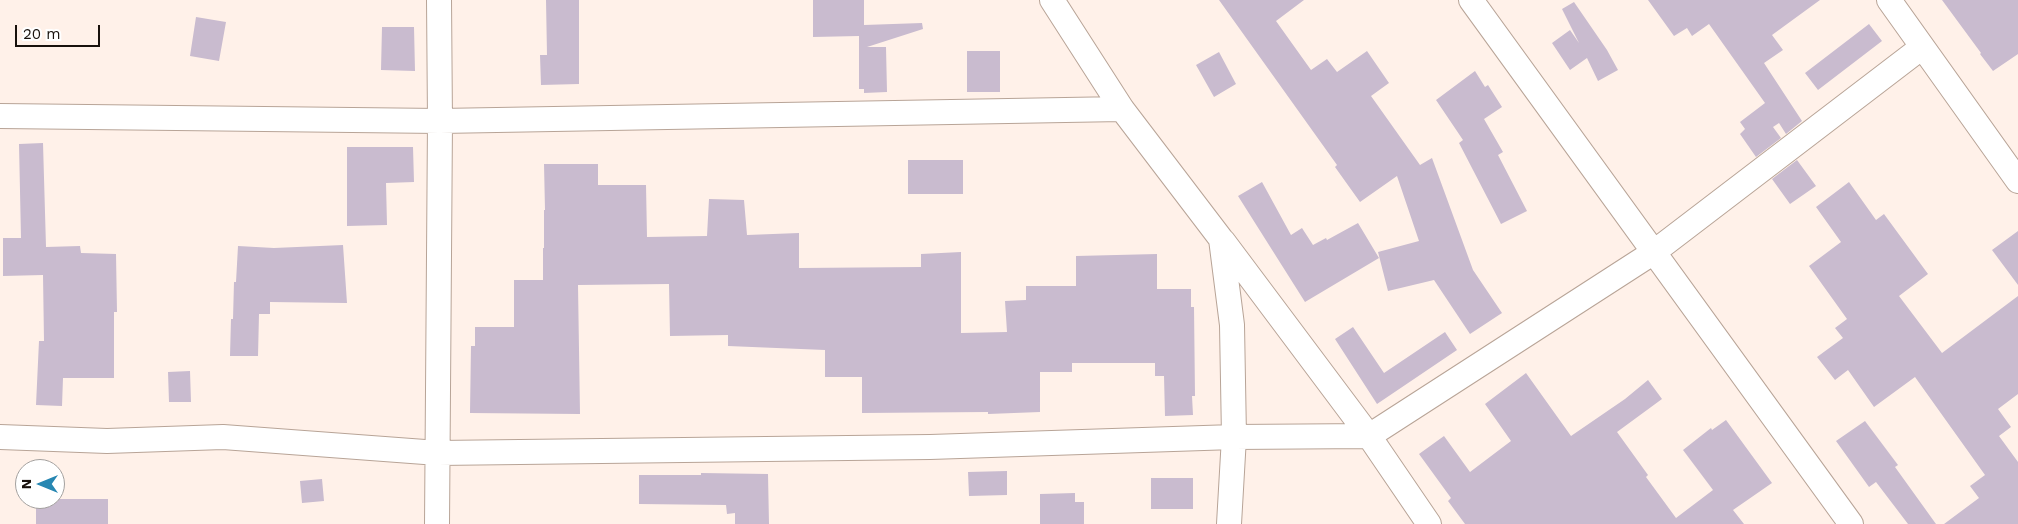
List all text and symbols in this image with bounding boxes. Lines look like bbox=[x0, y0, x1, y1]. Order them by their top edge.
scale bar bbox=[18, 15, 102, 47]
text: 20 m bbox=[23, 25, 61, 43]
north arrow bbox=[15, 459, 65, 509]
text: N bbox=[18, 479, 34, 489]

